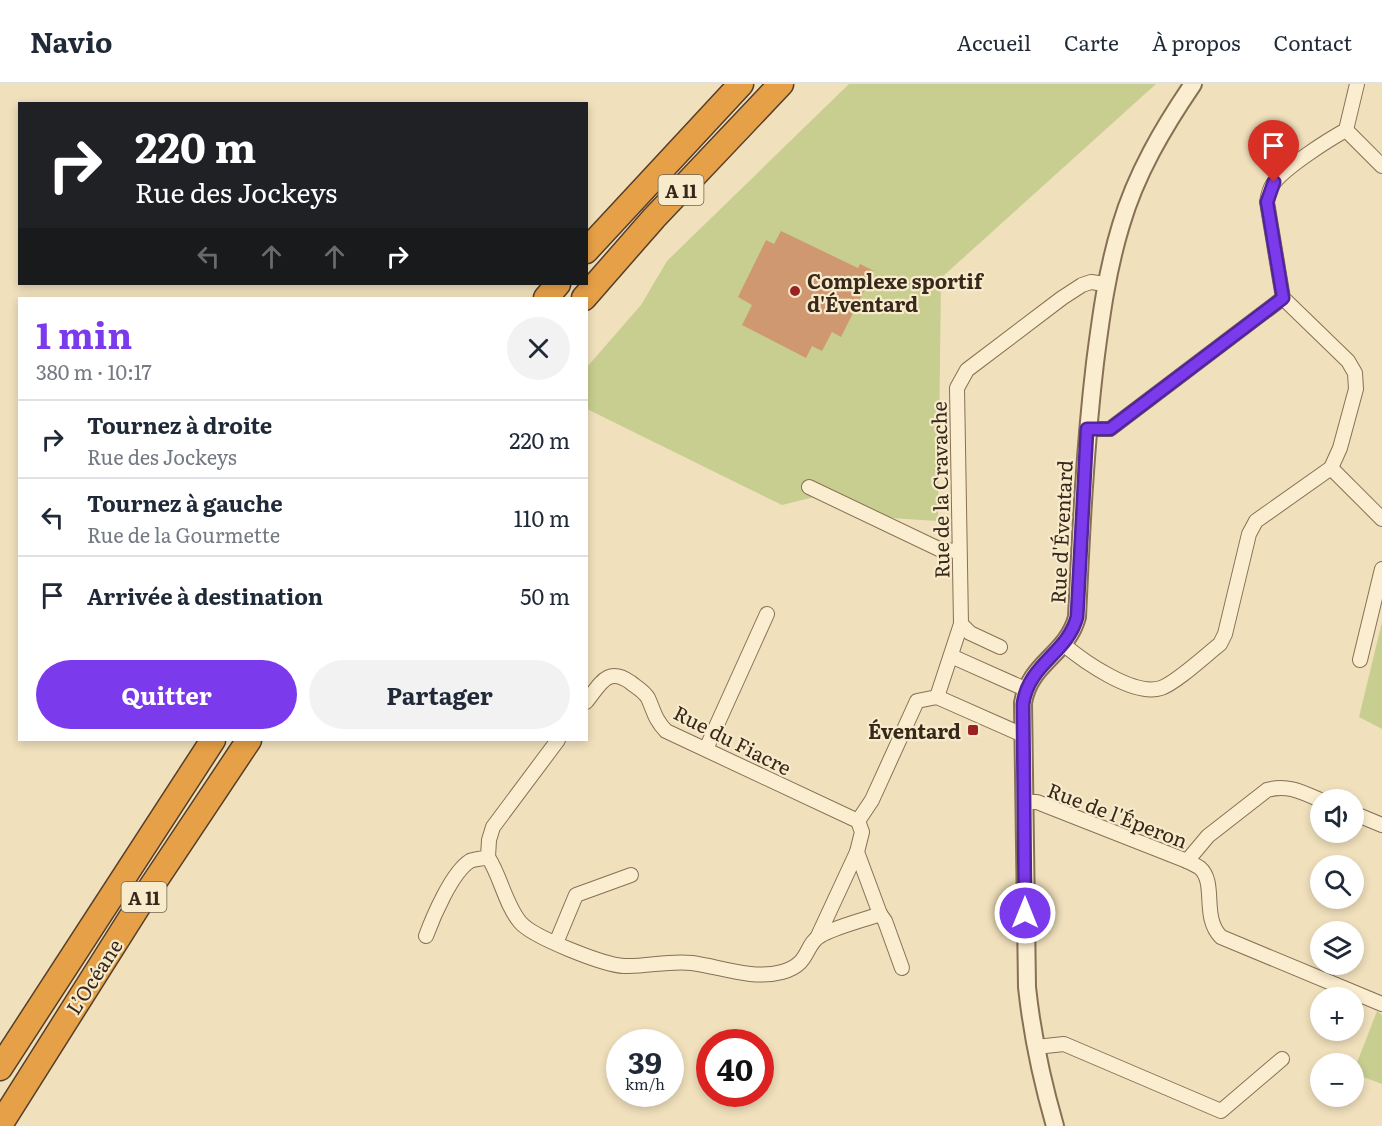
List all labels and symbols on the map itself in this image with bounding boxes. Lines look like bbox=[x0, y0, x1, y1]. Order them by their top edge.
pin bbox=[1248, 120, 1299, 182]
road number: A 11 bbox=[658, 175, 704, 205]
place label: Complexe sportif d'Éventard bbox=[807, 265, 985, 318]
marker: Complexe sportif d'Éventard bbox=[788, 284, 802, 298]
street label: Rue de la Cravache bbox=[922, 401, 956, 579]
street label: Rue d'Éventard bbox=[1041, 459, 1079, 605]
street label: Rue du Fiacre bbox=[669, 696, 797, 782]
place label: Éventard bbox=[868, 715, 961, 745]
marker: Éventard bbox=[966, 723, 980, 737]
street label: Rue de l'Éperon bbox=[1044, 774, 1192, 854]
position arrow bbox=[993, 881, 1057, 945]
road number: A 11 bbox=[122, 882, 166, 912]
street label: L’Océane bbox=[57, 932, 129, 1020]
speed limit sign: 40 bbox=[696, 1029, 774, 1107]

